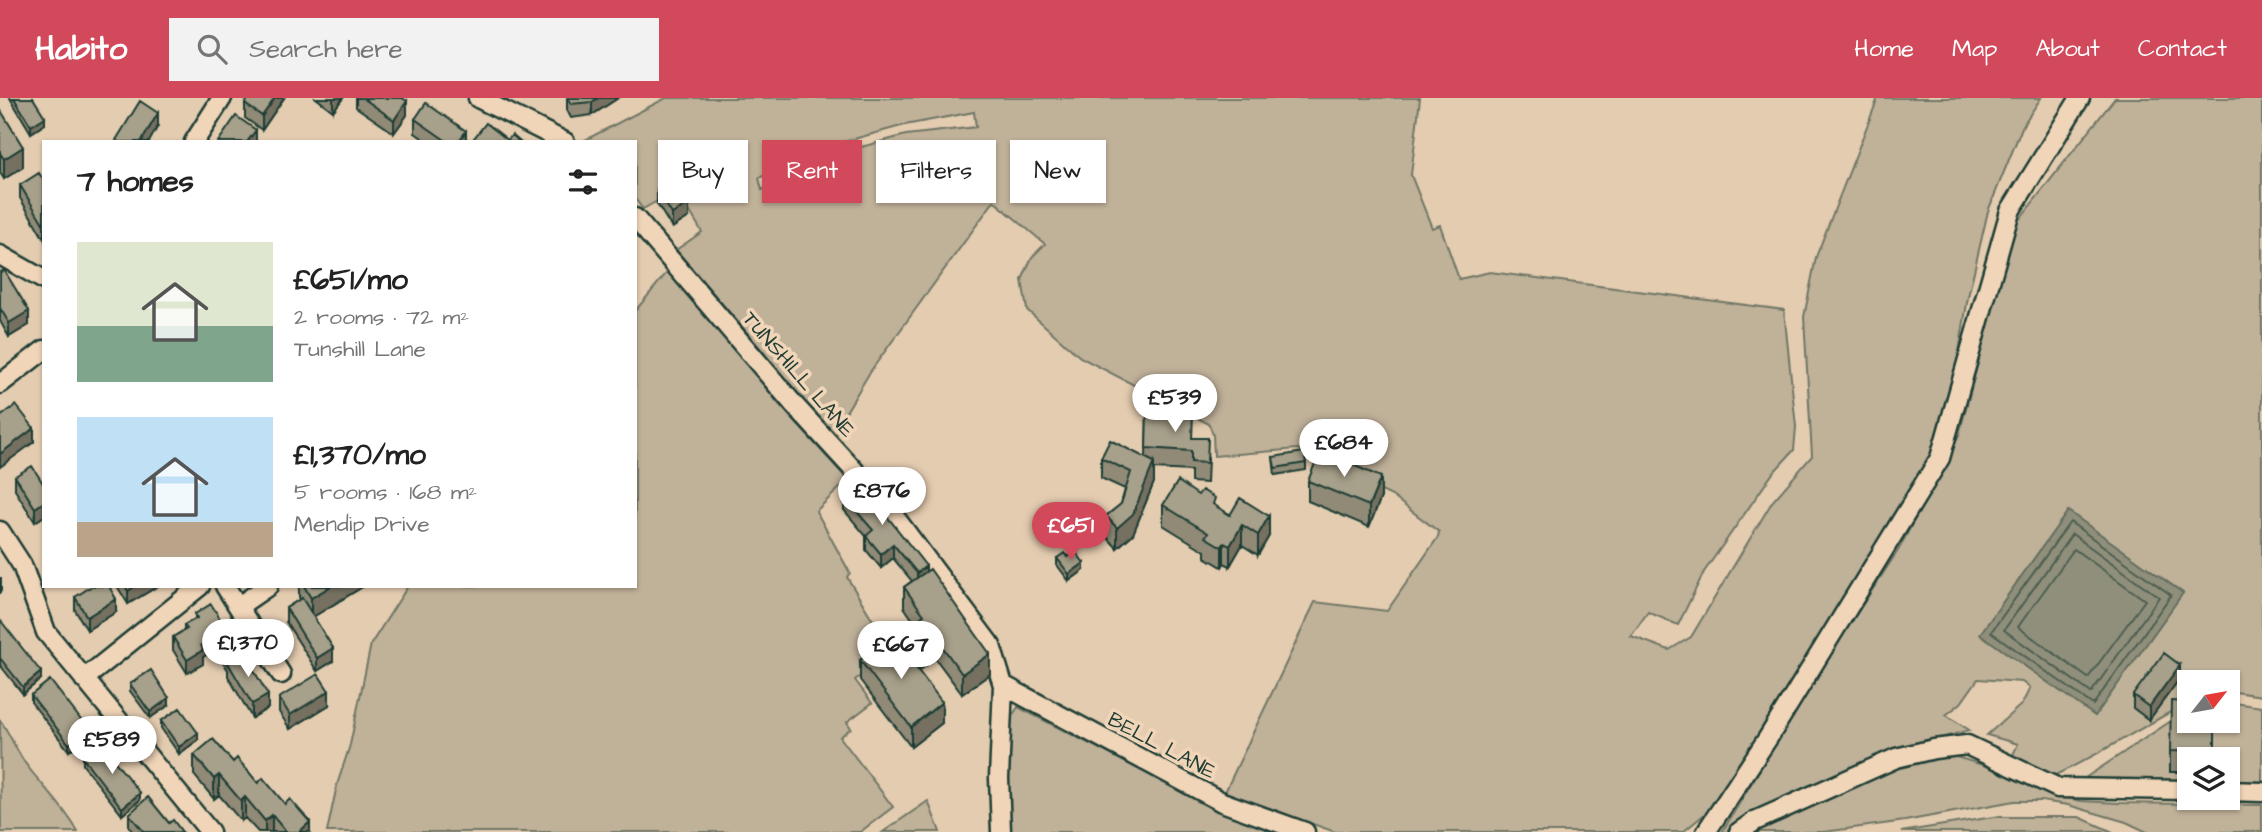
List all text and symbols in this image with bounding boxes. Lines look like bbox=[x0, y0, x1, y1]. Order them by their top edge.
search box bbox=[169, 18, 659, 81]
text: Habito bbox=[35, 26, 127, 72]
icon: search bbox=[193, 30, 231, 68]
text: Search here bbox=[249, 31, 403, 67]
text: Home bbox=[1854, 32, 1914, 66]
text: Map bbox=[1952, 32, 1997, 66]
text: About bbox=[2035, 32, 2100, 66]
text: Contact bbox=[2138, 32, 2227, 66]
chip: Buy bbox=[658, 140, 748, 203]
chip: Rent bbox=[762, 140, 862, 203]
chip: Filters bbox=[876, 140, 996, 203]
chip: New bbox=[1010, 140, 1106, 203]
text: 7 homes bbox=[77, 161, 194, 203]
icon: filters bbox=[564, 163, 602, 201]
text: £651/mo bbox=[294, 259, 408, 301]
icon: home bbox=[133, 270, 217, 354]
text: 2 rooms · 72 m² bbox=[294, 301, 469, 333]
street label: TUNSHILL LANE bbox=[736, 305, 862, 444]
text: Tunshill Lane bbox=[294, 333, 426, 365]
pin: £539 bbox=[1134, 374, 1216, 434]
text: £539 bbox=[1148, 381, 1202, 413]
pin: £684 bbox=[1303, 420, 1385, 479]
text: £684 bbox=[1315, 426, 1373, 458]
text: £1,370/mo bbox=[294, 434, 426, 476]
icon: home bbox=[133, 445, 217, 529]
pin: £876 bbox=[841, 468, 923, 527]
text: £876 bbox=[854, 474, 910, 506]
text: 5 rooms · 168 m² bbox=[294, 476, 477, 508]
pin: £651 bbox=[1030, 503, 1112, 562]
text: Mendip Drive bbox=[294, 508, 430, 540]
text: £651 bbox=[1048, 509, 1094, 541]
pin: £1,370 bbox=[191, 620, 305, 679]
pin: £667 bbox=[860, 622, 942, 681]
text: £1,370 bbox=[218, 626, 278, 658]
text: £667 bbox=[873, 628, 929, 660]
north arrow bbox=[2177, 670, 2240, 733]
map controls bbox=[2177, 670, 2240, 810]
street label: BELL LANE bbox=[1103, 705, 1221, 786]
pin: £589 bbox=[71, 716, 153, 776]
text: £589 bbox=[84, 723, 140, 755]
button: layers bbox=[2177, 747, 2240, 810]

